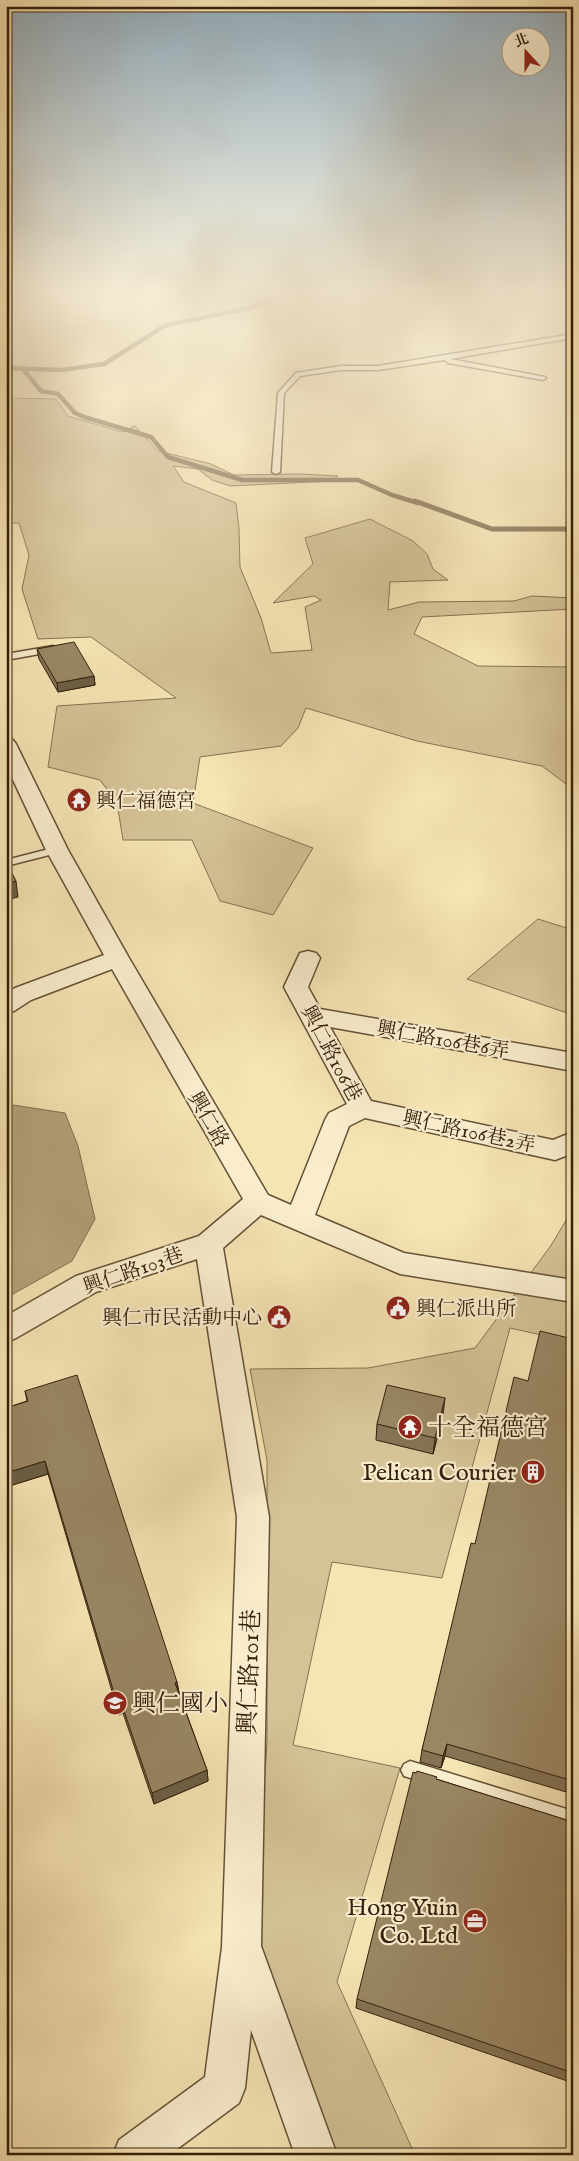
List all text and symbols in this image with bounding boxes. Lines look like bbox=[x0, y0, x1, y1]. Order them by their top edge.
north arrow bbox=[502, 28, 552, 78]
text: 北 bbox=[512, 30, 531, 52]
temple icon: 興仁福德宮 bbox=[66, 787, 92, 813]
place label: 興仁福德宮 bbox=[96, 789, 196, 814]
street label: 興仁路106巷 bbox=[295, 1001, 367, 1106]
street label: 興仁路106巷6弄 bbox=[375, 1017, 511, 1064]
street label: 興仁路 bbox=[182, 1088, 234, 1152]
street label: 興仁路106巷2弄 bbox=[400, 1106, 537, 1159]
street label: 興仁路103巷 bbox=[80, 1243, 187, 1300]
public building icon: 興仁派出所 bbox=[385, 1295, 411, 1321]
place label: 興仁派出所 bbox=[416, 1297, 516, 1322]
public building icon: 興仁市民活動中心 bbox=[266, 1304, 292, 1330]
place label: 興仁市民活動中心 bbox=[102, 1306, 262, 1331]
place label: 十全福德宮 bbox=[428, 1413, 548, 1444]
temple icon: 十全福德宮 bbox=[397, 1414, 423, 1440]
place label: Pelican Courier bbox=[362, 1458, 516, 1489]
building icon: Pelican Courier bbox=[520, 1459, 546, 1485]
street label: 興仁路101巷 bbox=[233, 1609, 268, 1735]
place label: 興仁國小 bbox=[132, 1689, 228, 1720]
school or university icon: 興仁國小 bbox=[102, 1690, 128, 1716]
place label: Hong Yuin Co. Ltd bbox=[347, 1893, 458, 1952]
office icon: Hong Yuin Co. Ltd bbox=[462, 1908, 488, 1934]

